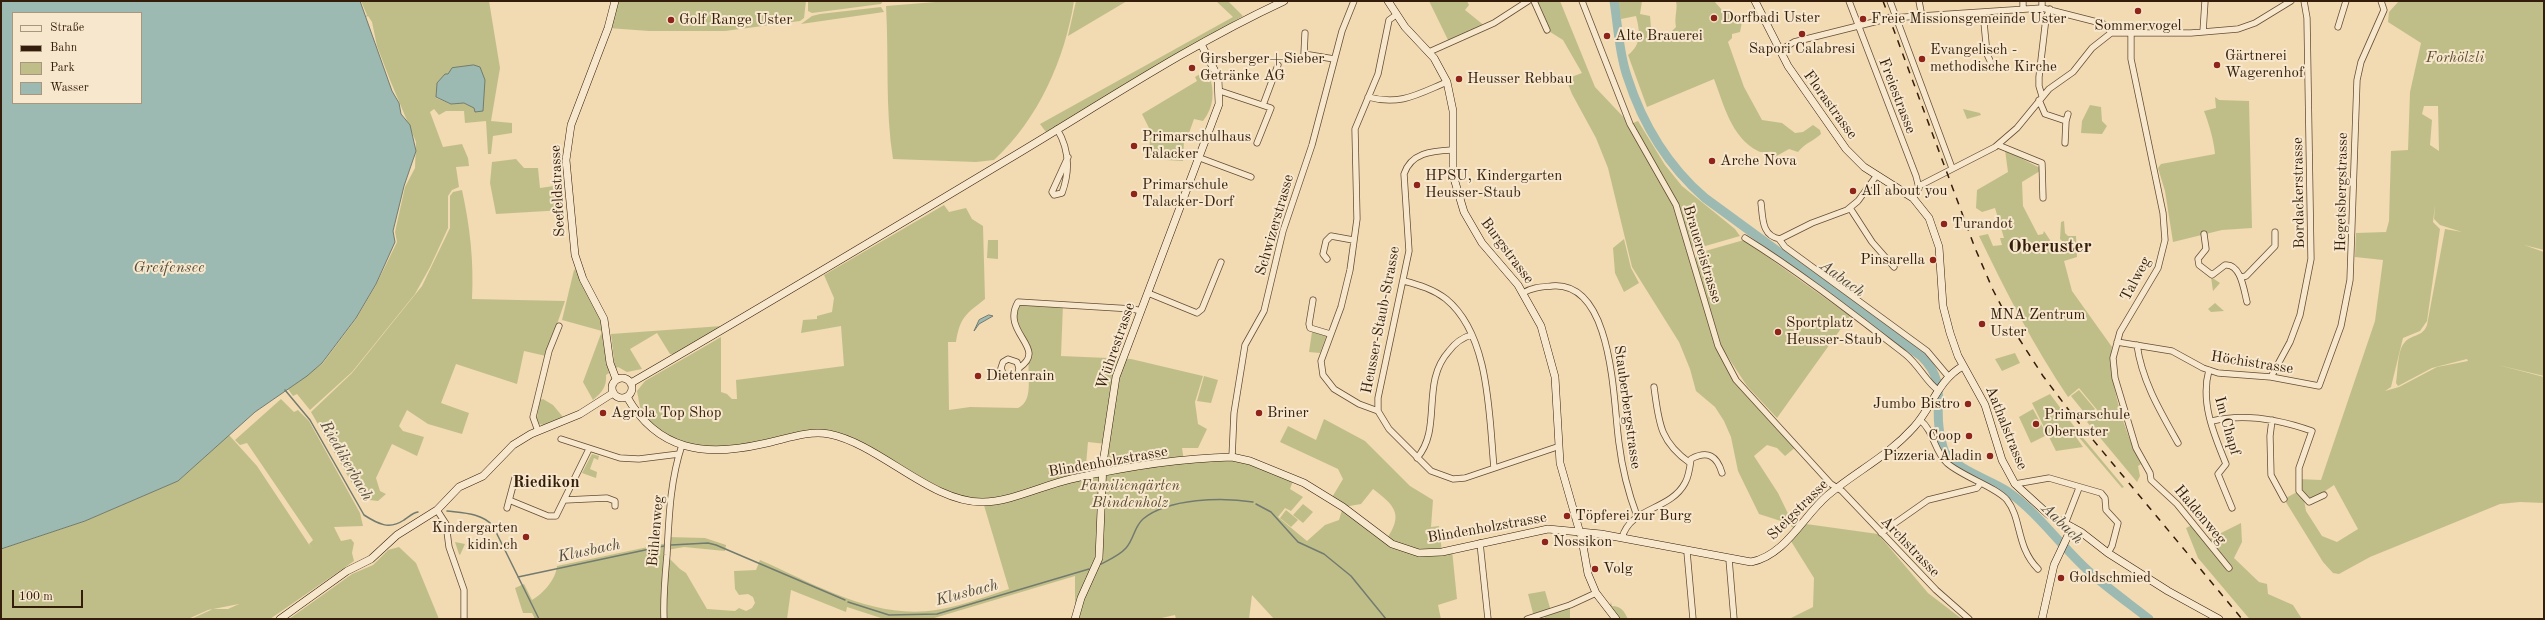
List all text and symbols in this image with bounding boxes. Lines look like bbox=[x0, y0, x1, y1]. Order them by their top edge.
marker: Sommervogel bbox=[2133, 6, 2143, 16]
place label: Dorfbadi Uster bbox=[1722, 9, 1820, 27]
place label: Freie Missionsgemeinde Uster bbox=[1871, 10, 2066, 28]
place label: Golf Range Uster bbox=[679, 11, 792, 29]
legend bbox=[12, 12, 142, 104]
marker: Dorfbadi Uster bbox=[1709, 13, 1719, 23]
marker: Freie Missionsgemeinde Uster bbox=[1858, 14, 1868, 24]
marker: Golf Range Uster bbox=[666, 15, 676, 25]
place label: Sommervogel bbox=[2094, 17, 2182, 35]
text: Straße bbox=[50, 22, 84, 34]
place label: Alte Brauerei bbox=[1615, 27, 1703, 45]
marker: Sapori Calabresi bbox=[1797, 29, 1807, 39]
marker: Alte Brauerei bbox=[1602, 31, 1612, 41]
place label: Sapori Calabresi bbox=[1749, 40, 1855, 58]
place label: Evangelisch - methodische Kirche bbox=[1930, 41, 2057, 76]
text: Bahn bbox=[50, 42, 77, 54]
place label: Gärtnerei Wagerenhof bbox=[2225, 47, 2304, 82]
park label: Forhölzli bbox=[2426, 49, 2484, 67]
place label: Girsberger+Sieber Getränke AG bbox=[1200, 50, 1324, 85]
marker: Evangelisch - methodische Kirche bbox=[1917, 54, 1927, 64]
street label: Freiestrasse bbox=[1874, 56, 1920, 136]
marker: Gärtnerei Wagerenhof bbox=[2212, 60, 2222, 70]
text: Park bbox=[50, 62, 75, 74]
marker: Girsberger+Sieber Getränke AG bbox=[1187, 63, 1197, 73]
street label: Florastrasse bbox=[1799, 67, 1861, 143]
place label: Heusser Rebbau bbox=[1467, 70, 1572, 88]
marker: Heusser Rebbau bbox=[1454, 74, 1464, 84]
text: Wasser bbox=[50, 82, 89, 94]
place label: Primarschulhaus Talacker bbox=[1142, 128, 1251, 163]
street label: Hegetsbergstrasse bbox=[2332, 132, 2352, 252]
street label: Bordackerstrasse bbox=[2289, 137, 2309, 249]
marker: Primarschulhaus Talacker bbox=[1129, 141, 1139, 151]
street label: Seefeldstrasse bbox=[547, 145, 569, 237]
place label: Arche Nova bbox=[1720, 152, 1797, 170]
marker: Arche Nova bbox=[1707, 156, 1717, 166]
place label: HPSU, Kindergarten Heusser-Staub bbox=[1425, 167, 1562, 202]
street label: Schwizerstrasse bbox=[1252, 172, 1298, 278]
place label: Primarschule Talacker-Dorf bbox=[1142, 176, 1234, 211]
marker: HPSU, Kindergarten Heusser-Staub bbox=[1412, 180, 1422, 190]
place label: All about you bbox=[1861, 182, 1947, 200]
marker: All about you bbox=[1848, 186, 1858, 196]
marker: Primarschule Talacker-Dorf bbox=[1129, 189, 1139, 199]
street label: Brauereistrasse bbox=[1679, 203, 1725, 305]
street label: Burgstrasse bbox=[1476, 214, 1538, 288]
place label: Turandot bbox=[1952, 215, 2013, 233]
marker: Turandot bbox=[1939, 219, 1949, 229]
district label: Oberuster bbox=[2008, 236, 2092, 258]
street label: Heusser-Staub-Strasse bbox=[1358, 245, 1404, 395]
place label: Pinsarella bbox=[1860, 251, 1925, 269]
street label: Talweg bbox=[2117, 254, 2155, 304]
marker: Pinsarella bbox=[1928, 255, 1938, 265]
water label: Aabach bbox=[1816, 256, 1868, 302]
water label: Greifensee bbox=[133, 258, 205, 278]
street label: Wührestrasse bbox=[1093, 300, 1139, 392]
place label: MNA Zentrum Uster bbox=[1990, 306, 2085, 341]
place label: Sportplatz Heusser-Staub bbox=[1786, 314, 1882, 349]
marker: MNA Zentrum Uster bbox=[1977, 319, 1987, 329]
marker: Sportplatz Heusser-Staub bbox=[1773, 327, 1783, 337]
street label: Stauberbergstrasse bbox=[1609, 344, 1645, 470]
street label: Höchistrasse bbox=[2209, 348, 2295, 378]
place label: Dietenrain bbox=[986, 367, 1055, 385]
marker: Dietenrain bbox=[973, 371, 983, 381]
street label: Aathalstrasse bbox=[1981, 383, 2031, 473]
place label: Jumbo Bistro bbox=[1873, 395, 1960, 413]
street label: Im Chapf bbox=[2210, 395, 2244, 457]
marker: Jumbo Bistro bbox=[1963, 399, 1973, 409]
place label: Agrola Top Shop bbox=[611, 404, 722, 422]
place label: Briner bbox=[1267, 404, 1309, 422]
place label: Primarschule Oberuster bbox=[2044, 406, 2130, 441]
marker: Agrola Top Shop bbox=[598, 408, 608, 418]
marker: Briner bbox=[1254, 408, 1264, 418]
water label: Riedikerbach bbox=[315, 417, 377, 505]
marker: Primarschule Oberuster bbox=[2031, 419, 2041, 429]
place label: Coop bbox=[1928, 427, 1961, 445]
marker: Coop bbox=[1964, 431, 1974, 441]
street label: Blindenholzstrasse bbox=[1047, 443, 1169, 481]
place label: Pizzeria Aladin bbox=[1883, 447, 1982, 465]
marker: Pizzeria Aladin bbox=[1985, 451, 1995, 461]
district label: Riedikon bbox=[512, 473, 580, 493]
street label: Steigstrasse bbox=[1764, 476, 1832, 544]
park label: Familiengärten Blindenholz bbox=[1080, 477, 1180, 512]
street label: Haldenweg bbox=[2170, 482, 2230, 548]
street label: Bühlenweg bbox=[644, 495, 668, 567]
water label: Aabach bbox=[2037, 499, 2087, 549]
place label: Töpferei zur Burg bbox=[1575, 507, 1692, 525]
street label: Blindenholzstrasse bbox=[1426, 509, 1548, 547]
marker: Töpferei zur Burg bbox=[1562, 511, 1572, 521]
street label: Archstrasse bbox=[1877, 513, 1943, 581]
place label: Kindergarten kidin.ch bbox=[432, 519, 518, 554]
marker: Kindergarten kidin.ch bbox=[521, 532, 531, 542]
place label: Nossikon bbox=[1553, 533, 1612, 551]
water label: Klusbach bbox=[556, 535, 622, 567]
marker: Nossikon bbox=[1540, 537, 1550, 547]
place label: Volg bbox=[1603, 560, 1633, 578]
marker: Volg bbox=[1590, 564, 1600, 574]
place label: Goldschmied bbox=[2069, 569, 2151, 587]
marker: Goldschmied bbox=[2056, 573, 2066, 583]
water label: Klusbach bbox=[934, 575, 1000, 611]
scale bar bbox=[14, 582, 85, 608]
text: 100 m bbox=[19, 591, 53, 603]

